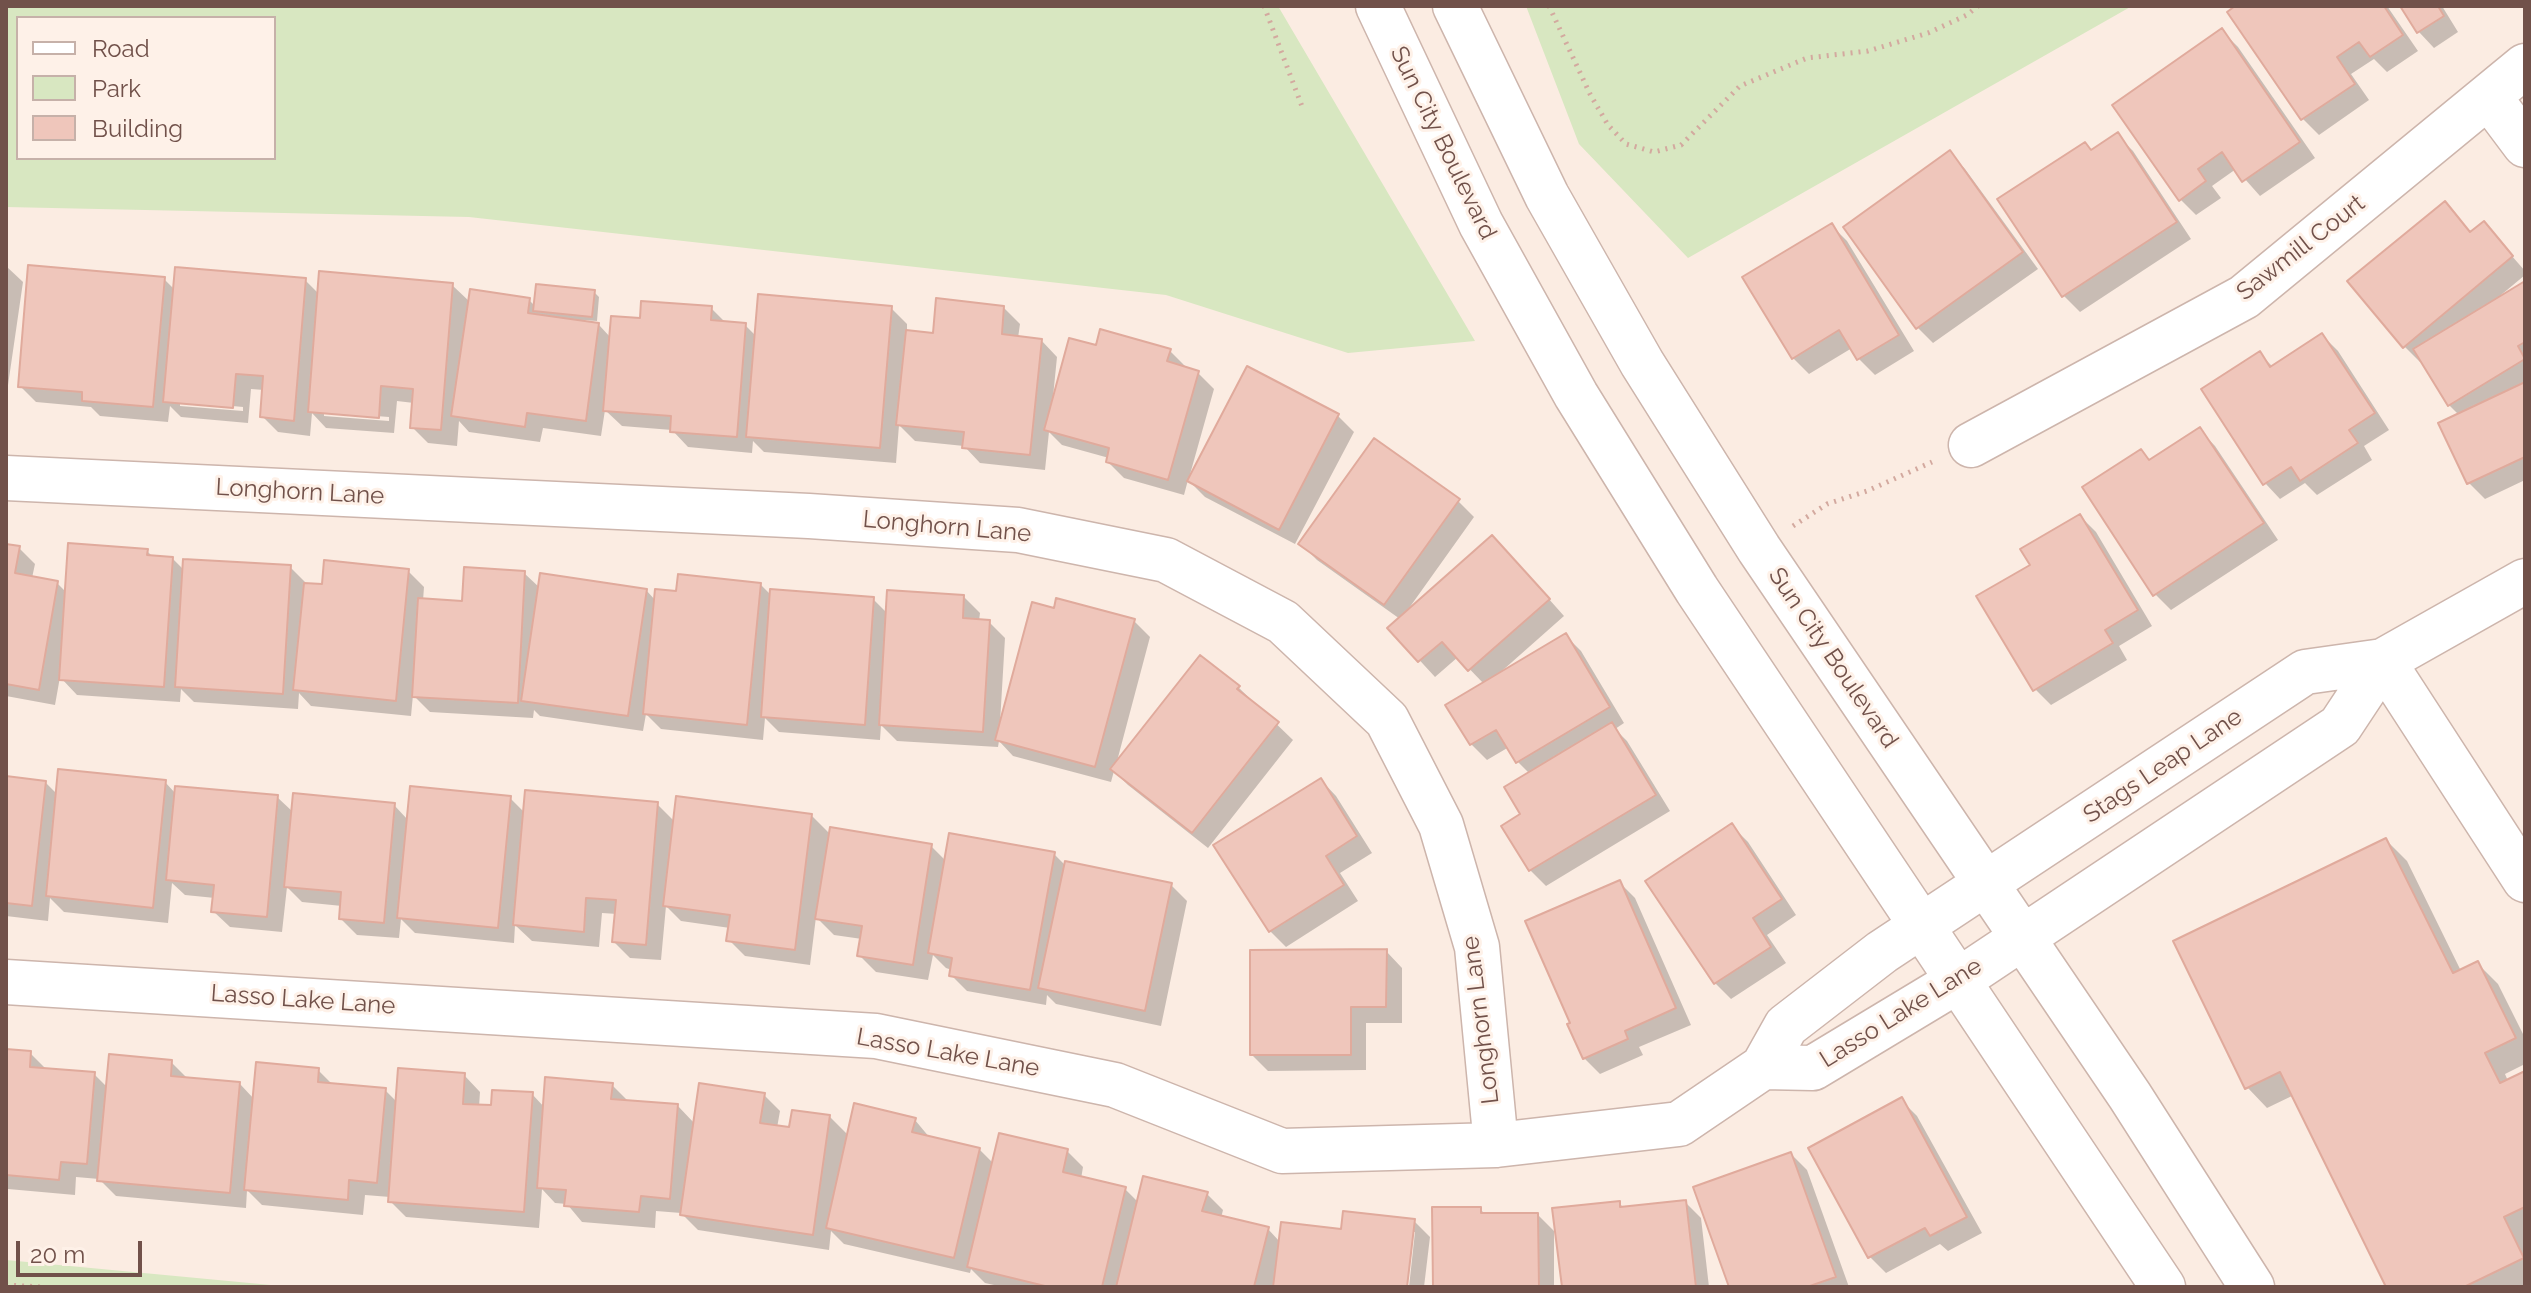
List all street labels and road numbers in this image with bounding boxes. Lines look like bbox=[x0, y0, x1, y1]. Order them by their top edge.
street label: Sun City Boulevard bbox=[1384, 42, 1502, 244]
street label: Sawmill Court bbox=[2231, 189, 2371, 307]
street label: Longhorn Lane bbox=[215, 473, 385, 511]
street label: Longhorn Lane bbox=[862, 505, 1032, 549]
street label: Sun City Boulevard bbox=[1762, 562, 1904, 754]
street label: Stags Leap Lane bbox=[2078, 702, 2248, 830]
street label: Longhorn Lane bbox=[1456, 934, 1506, 1106]
street label: Lasso Lake Lane bbox=[1815, 952, 1987, 1074]
street label: Lasso Lake Lane bbox=[210, 979, 396, 1021]
street label: Lasso Lake Lane bbox=[854, 1023, 1042, 1083]

